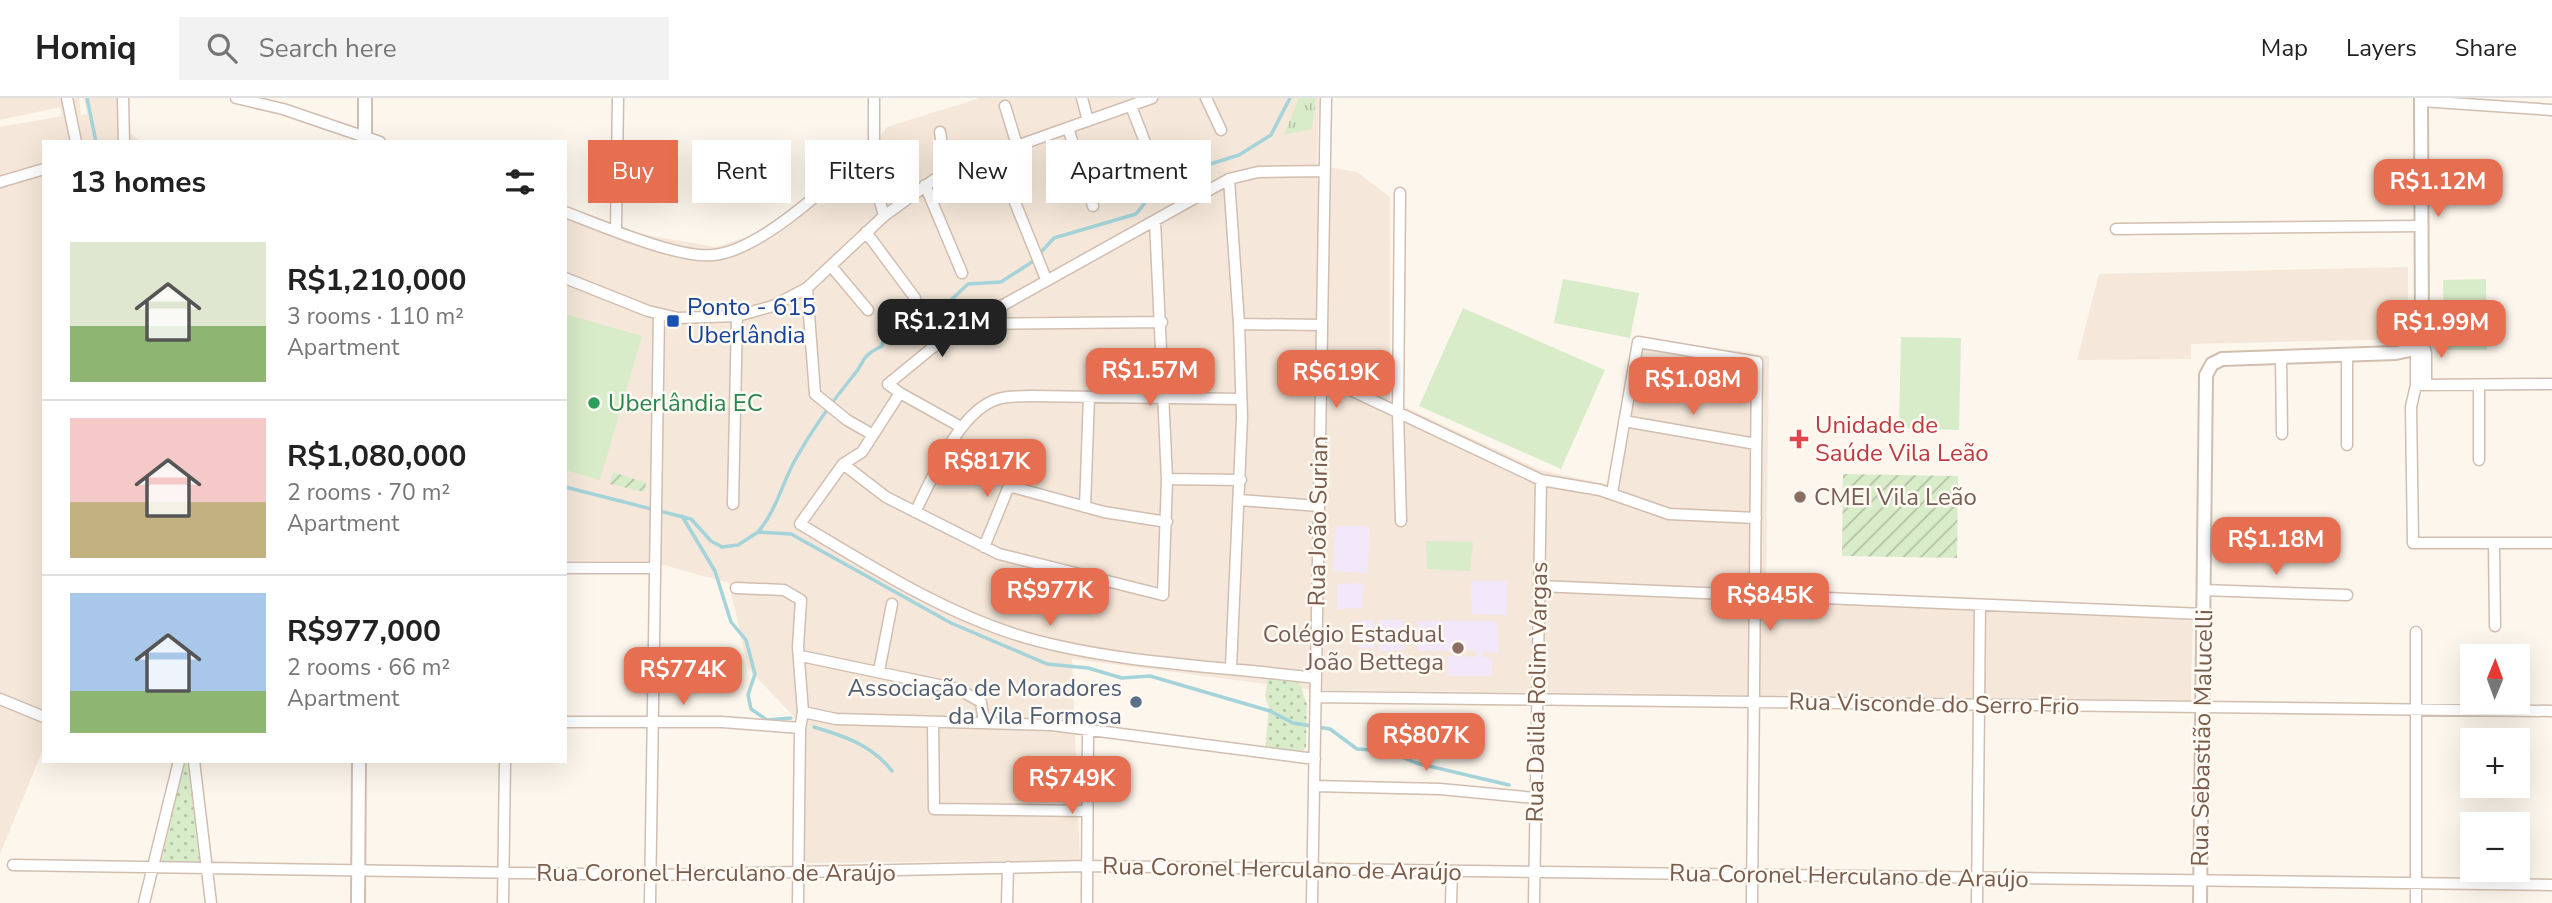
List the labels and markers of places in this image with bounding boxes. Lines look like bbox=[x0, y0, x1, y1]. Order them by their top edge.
pin: R$1.12M bbox=[2373, 159, 2503, 219]
place label: Ponto - 615 Uberlândia bbox=[687, 291, 816, 351]
pin: R$1.21M bbox=[877, 300, 1007, 359]
pin: R$1.99M bbox=[2376, 300, 2506, 360]
marker: Ponto - 615 Uberlândia bbox=[665, 313, 681, 329]
pin: R$1.57M bbox=[1085, 348, 1215, 408]
pin: R$619K bbox=[1279, 350, 1393, 410]
pin: R$1.08M bbox=[1628, 358, 1758, 417]
place label: Uberlândia EC bbox=[608, 387, 763, 419]
marker: Uberlândia EC bbox=[586, 395, 602, 411]
place label: Unidade de Saúde Vila Leão bbox=[1815, 409, 1989, 469]
marker: Unidade de Saúde Vila Leão bbox=[1789, 429, 1809, 449]
pin: R$817K bbox=[930, 440, 1044, 499]
place label: CMEI Vila Leão bbox=[1814, 481, 1977, 513]
marker: CMEI Vila Leão bbox=[1792, 489, 1808, 505]
pin: R$1.18M bbox=[2211, 518, 2341, 577]
pin: R$977K bbox=[993, 568, 1107, 628]
pin: R$845K bbox=[1713, 574, 1827, 633]
place label: Colégio Estadual João Bettega bbox=[1263, 618, 1444, 678]
marker: Colégio Estadual João Bettega bbox=[1450, 640, 1466, 656]
pin: R$774K bbox=[626, 648, 740, 707]
place label: Associação de Moradores da Vila Formosa bbox=[848, 672, 1122, 732]
marker: Associação de Moradores da Vila Formosa bbox=[1128, 694, 1144, 710]
pin: R$807K bbox=[1369, 714, 1483, 773]
pin: R$749K bbox=[1015, 756, 1129, 816]

